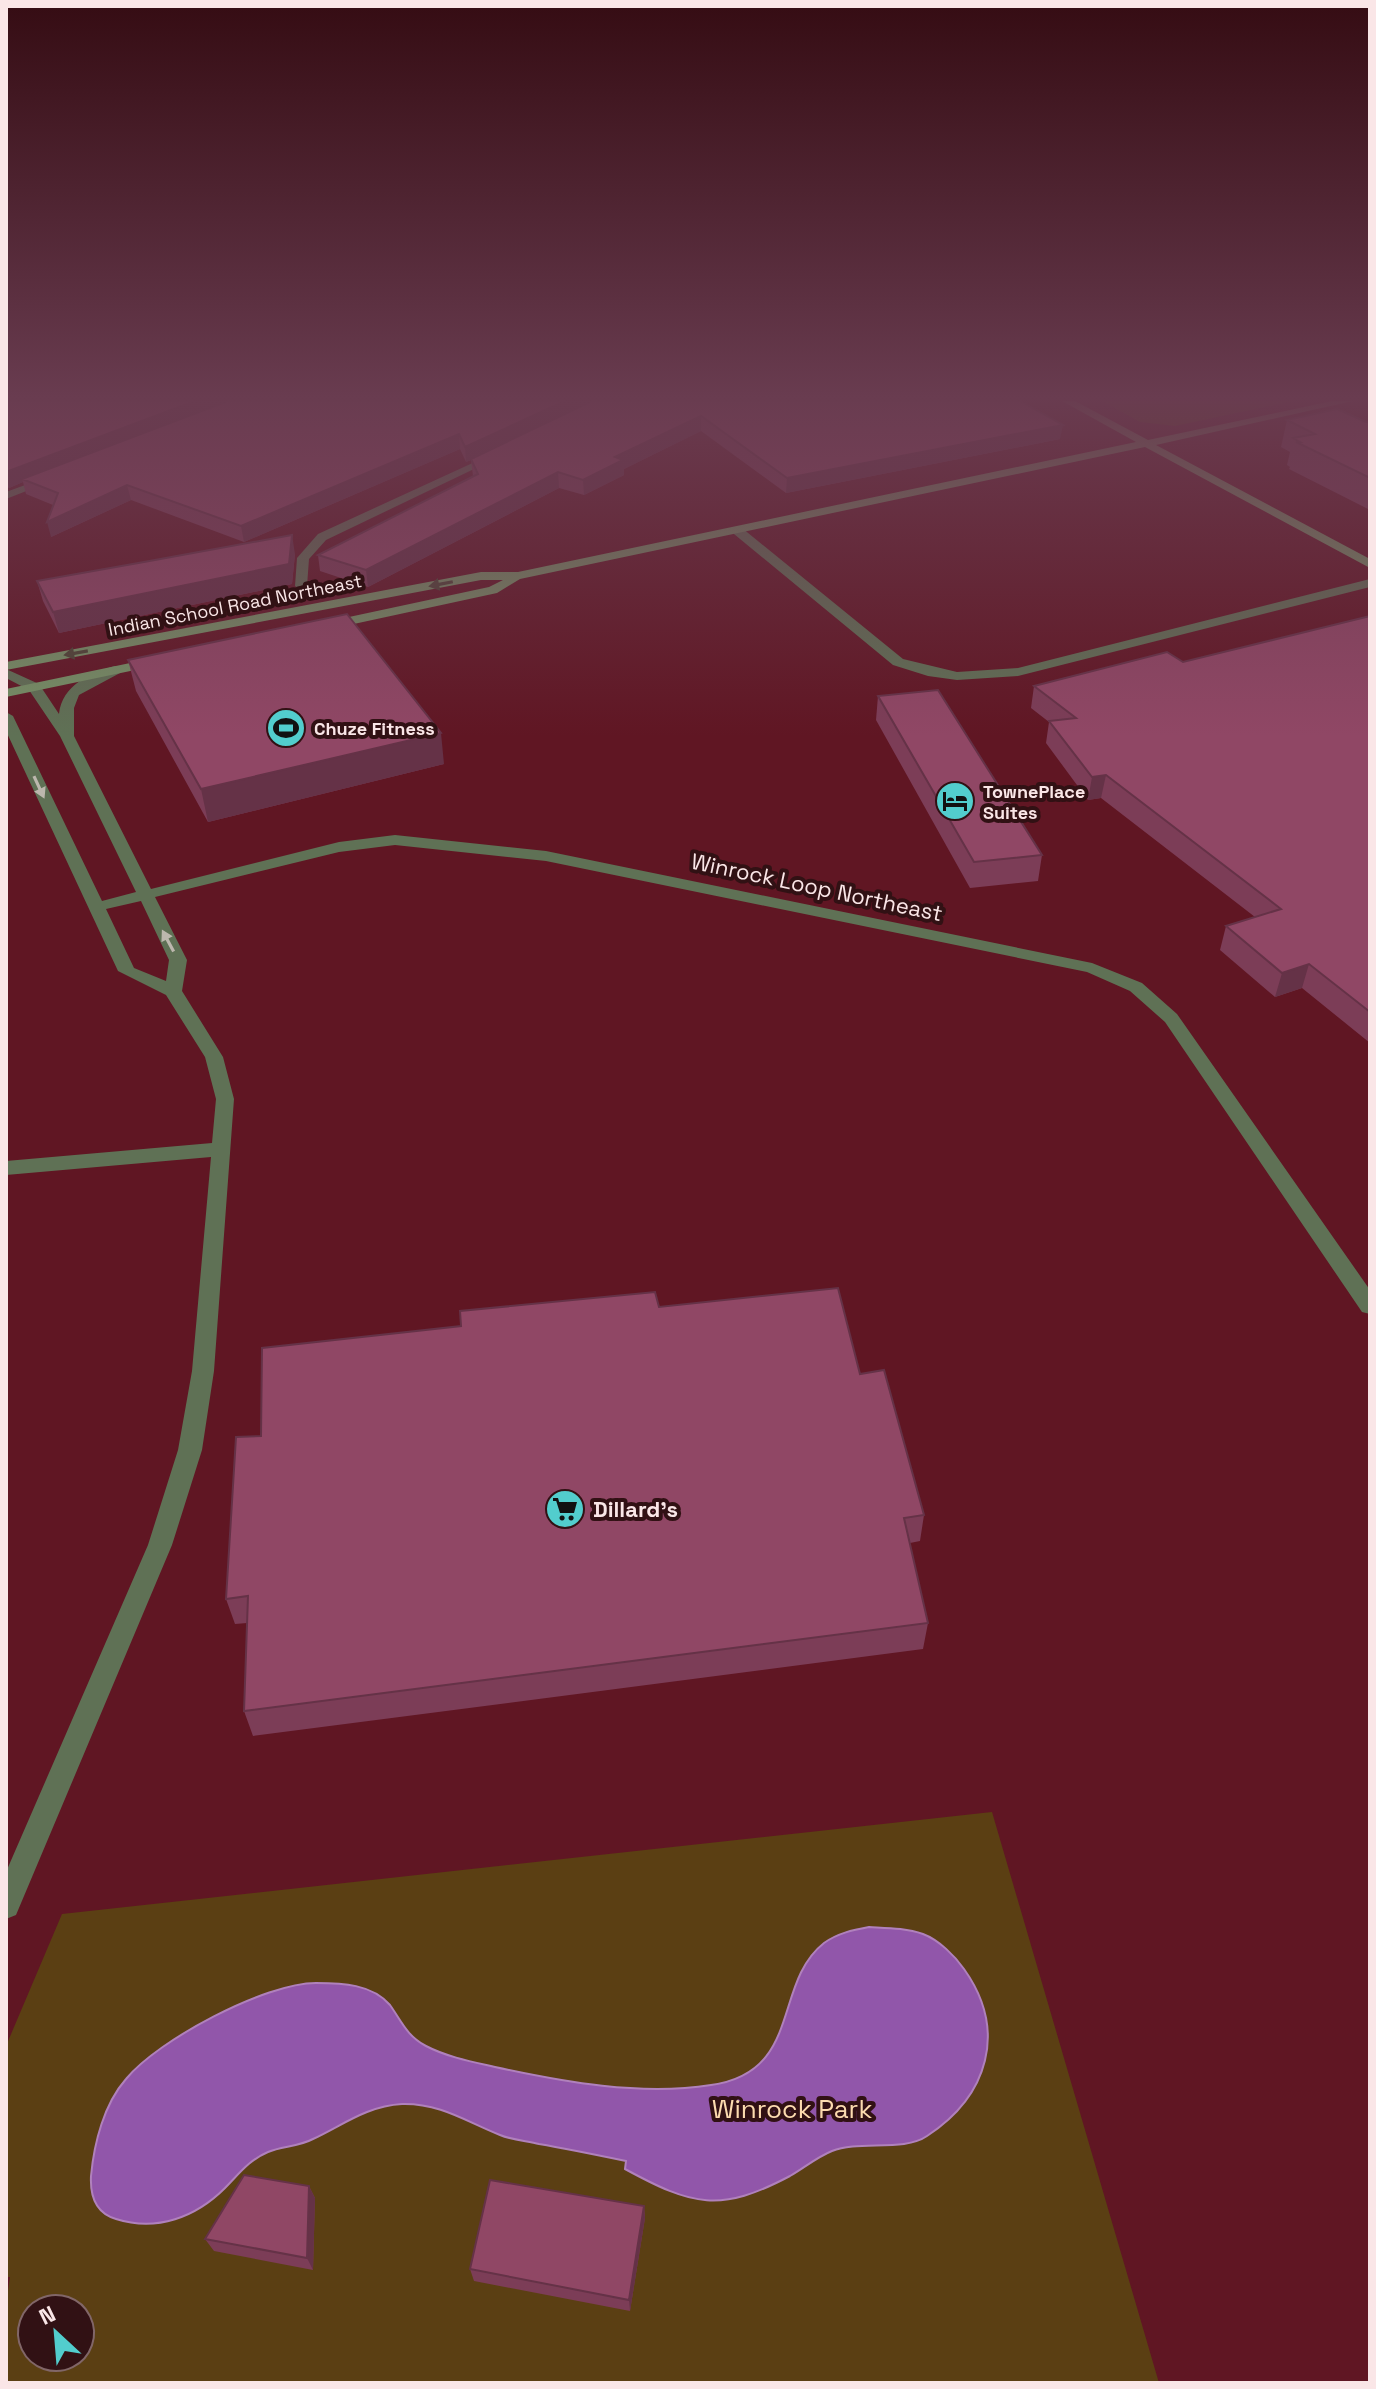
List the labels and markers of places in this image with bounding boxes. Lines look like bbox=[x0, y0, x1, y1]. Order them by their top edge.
sports icon: Chuze Fitness bbox=[265, 707, 307, 749]
place label: Chuze Fitness bbox=[314, 717, 435, 740]
hotel icon: TownePlace Suites bbox=[934, 780, 976, 822]
place label: TownePlace Suites bbox=[983, 780, 1085, 824]
supermarket icon: Dillard's bbox=[544, 1488, 586, 1530]
place label: Dillard's bbox=[593, 1495, 678, 1523]

